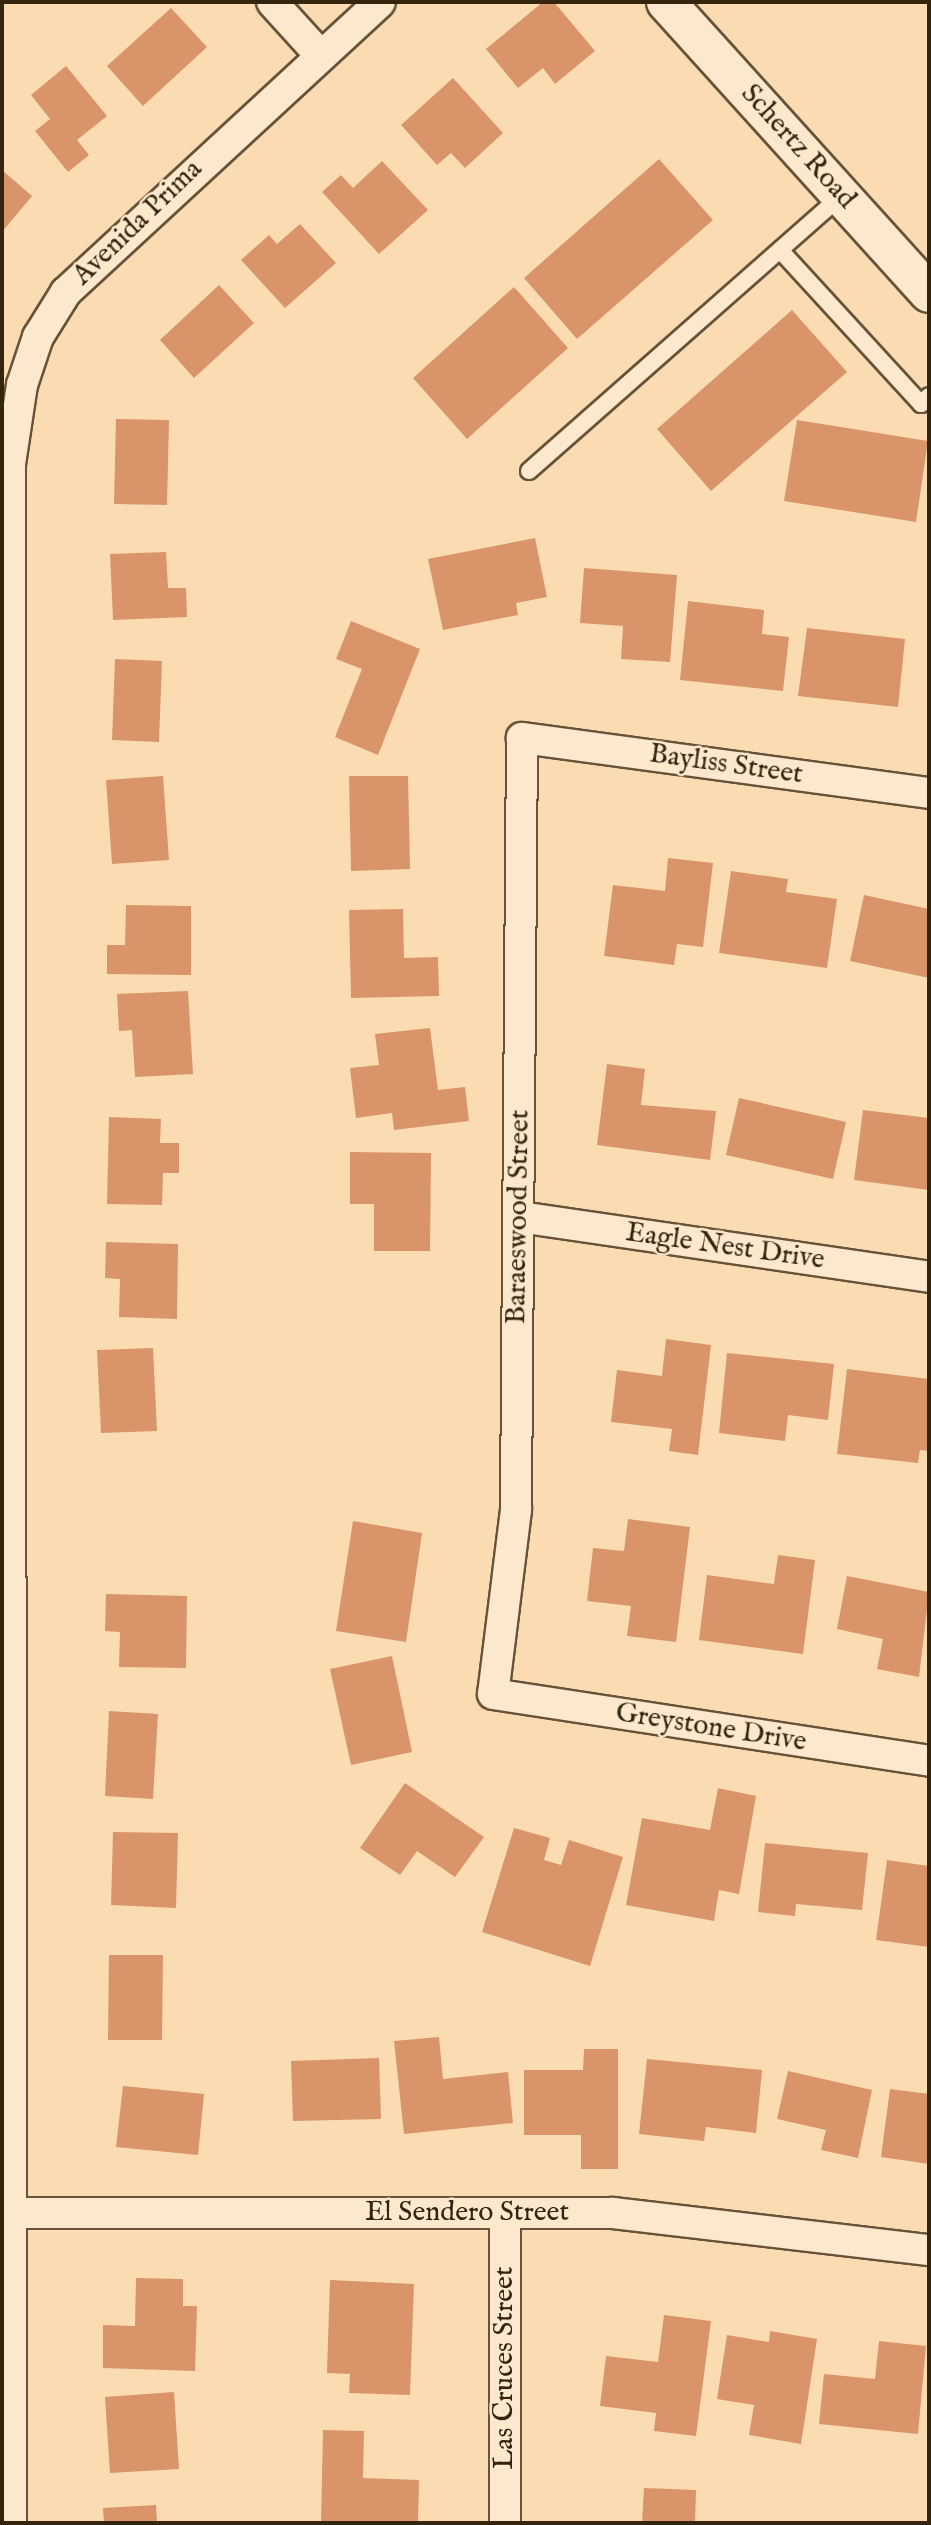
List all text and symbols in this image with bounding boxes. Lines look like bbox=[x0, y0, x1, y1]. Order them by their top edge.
street label: Schertz Road bbox=[733, 78, 863, 216]
street label: Avenida Prima bbox=[66, 153, 210, 293]
street label: Bayliss Street bbox=[647, 738, 805, 792]
street label: Baraeswood Street bbox=[500, 1109, 538, 1325]
street label: Eagle Nest Drive bbox=[623, 1216, 827, 1278]
street label: Greystone Drive bbox=[613, 1696, 809, 1760]
street label: El Sendero Street bbox=[365, 2196, 569, 2230]
street label: Las Cruces Street bbox=[488, 2266, 522, 2470]

